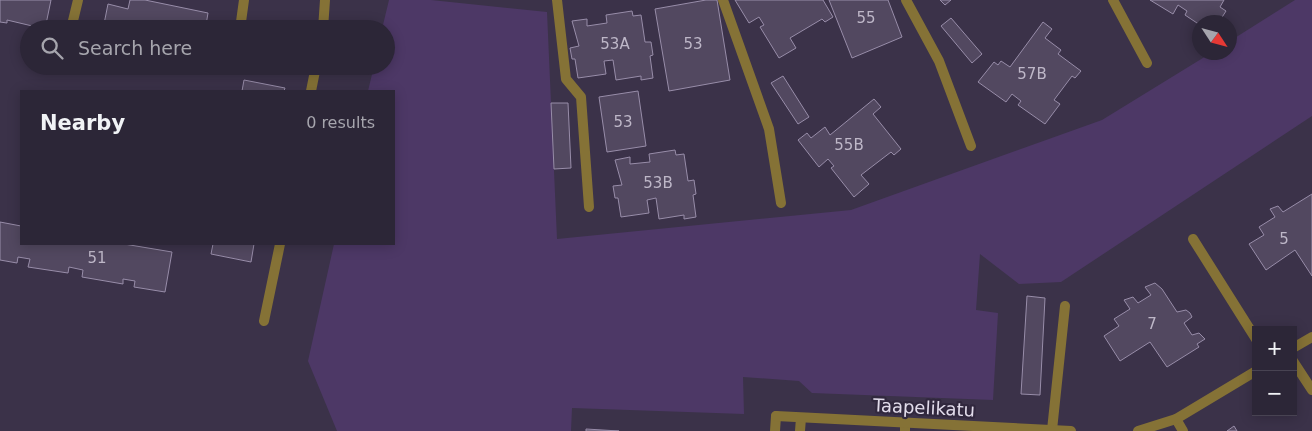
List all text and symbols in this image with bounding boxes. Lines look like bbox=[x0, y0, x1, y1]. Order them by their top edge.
house number: 55 bbox=[856, 9, 876, 27]
north arrow bbox=[1192, 15, 1237, 60]
search box bbox=[20, 20, 395, 75]
icon: search bbox=[38, 34, 66, 62]
house number: 53A bbox=[600, 35, 630, 53]
house number: 53 bbox=[683, 35, 703, 53]
text: Search here bbox=[78, 37, 192, 59]
house number: 57B bbox=[1017, 65, 1047, 83]
text: Nearby bbox=[40, 111, 125, 135]
text: 0 results bbox=[306, 113, 375, 132]
house number: 53 bbox=[613, 113, 633, 131]
house number: 55B bbox=[834, 136, 864, 154]
house number: 53B bbox=[643, 174, 673, 192]
house number: 5 bbox=[1279, 230, 1289, 248]
house number: 51 bbox=[87, 249, 107, 267]
house number: 7 bbox=[1147, 315, 1157, 333]
map controls bbox=[1252, 326, 1297, 416]
button: + bbox=[1252, 326, 1297, 371]
button: − bbox=[1252, 371, 1297, 416]
street label: Taapelikatu bbox=[871, 394, 976, 421]

